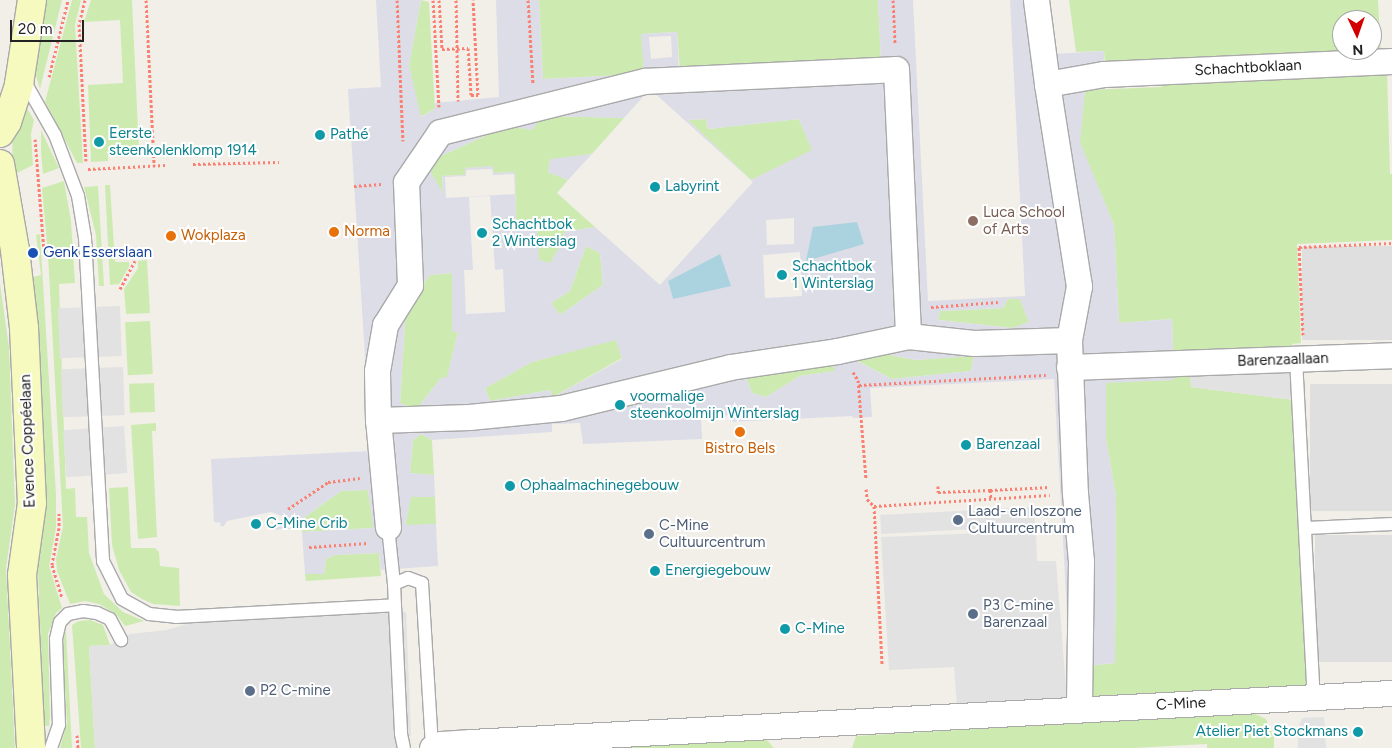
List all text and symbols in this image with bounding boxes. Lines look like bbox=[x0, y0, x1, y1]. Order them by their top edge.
scale bar bbox=[12, 10, 86, 42]
north arrow bbox=[1332, 10, 1382, 60]
text: 20 m bbox=[18, 20, 52, 38]
text: N bbox=[1352, 41, 1364, 58]
street label: Schachtboklaan bbox=[1194, 56, 1302, 80]
place label: Eerste steenkolenklomp 1914 bbox=[109, 124, 257, 159]
place label: Pathé bbox=[330, 126, 368, 144]
marker: Pathé bbox=[314, 129, 326, 141]
marker: Eerste steenkolenklomp 1914 bbox=[93, 136, 105, 148]
place label: Labyrint bbox=[665, 178, 720, 196]
marker: Labyrint bbox=[649, 181, 661, 193]
place label: Luca School of Arts bbox=[983, 203, 1065, 238]
place label: Schachtbok 2 Winterslag bbox=[492, 215, 576, 250]
marker: Luca School of Arts bbox=[967, 215, 979, 227]
place label: Norma bbox=[344, 223, 390, 241]
marker: Norma bbox=[328, 226, 340, 238]
place label: Wokplaza bbox=[181, 227, 246, 245]
marker: Schachtbok 2 Winterslag bbox=[476, 227, 488, 239]
marker: Wokplaza bbox=[165, 230, 177, 242]
place label: Genk Esserslaan bbox=[43, 244, 152, 262]
marker: Genk Esserslaan bbox=[27, 247, 39, 259]
place label: Schachtbok 1 Winterslag bbox=[792, 257, 874, 292]
marker: Schachtbok 1 Winterslag bbox=[776, 269, 788, 281]
street label: Barenzaallaan bbox=[1237, 349, 1329, 371]
street label: Evence Coppéelaan bbox=[17, 374, 39, 508]
place label: voormalige steenkoolmijn Winterslag bbox=[630, 387, 799, 422]
marker: voormalige steenkoolmijn Winterslag bbox=[614, 399, 626, 411]
marker: Bistro Bels bbox=[734, 426, 746, 438]
place label: Barenzaal bbox=[976, 436, 1040, 454]
marker: Barenzaal bbox=[960, 439, 972, 451]
place label: Bistro Bels bbox=[705, 440, 775, 458]
place label: Ophaalmachinegebouw bbox=[520, 477, 679, 495]
marker: Ophaalmachinegebouw bbox=[504, 480, 516, 492]
place label: Laad- en loszone Cultuurcentrum bbox=[968, 502, 1082, 537]
marker: Laad- en loszone Cultuurcentrum bbox=[952, 514, 964, 526]
place label: C-Mine Crib bbox=[266, 515, 348, 533]
place label: C-Mine Cultuurcentrum bbox=[659, 516, 766, 551]
marker: C-Mine Crib bbox=[250, 518, 262, 530]
marker: C-Mine Cultuurcentrum bbox=[643, 528, 655, 540]
place label: Energiegebouw bbox=[665, 562, 771, 580]
marker: Energiegebouw bbox=[649, 565, 661, 577]
place label: P3 C-mine Barenzaal bbox=[983, 596, 1053, 631]
marker: P3 C-mine Barenzaal bbox=[967, 608, 979, 620]
place label: C-Mine bbox=[795, 620, 845, 638]
marker: C-Mine bbox=[779, 623, 791, 635]
place label: P2 C-mine bbox=[260, 682, 331, 700]
marker: P2 C-mine bbox=[244, 685, 256, 697]
street label: C-Mine bbox=[1156, 694, 1206, 714]
place label: Atelier Piet Stockmans bbox=[1196, 723, 1348, 741]
marker: Atelier Piet Stockmans bbox=[1352, 726, 1364, 738]

